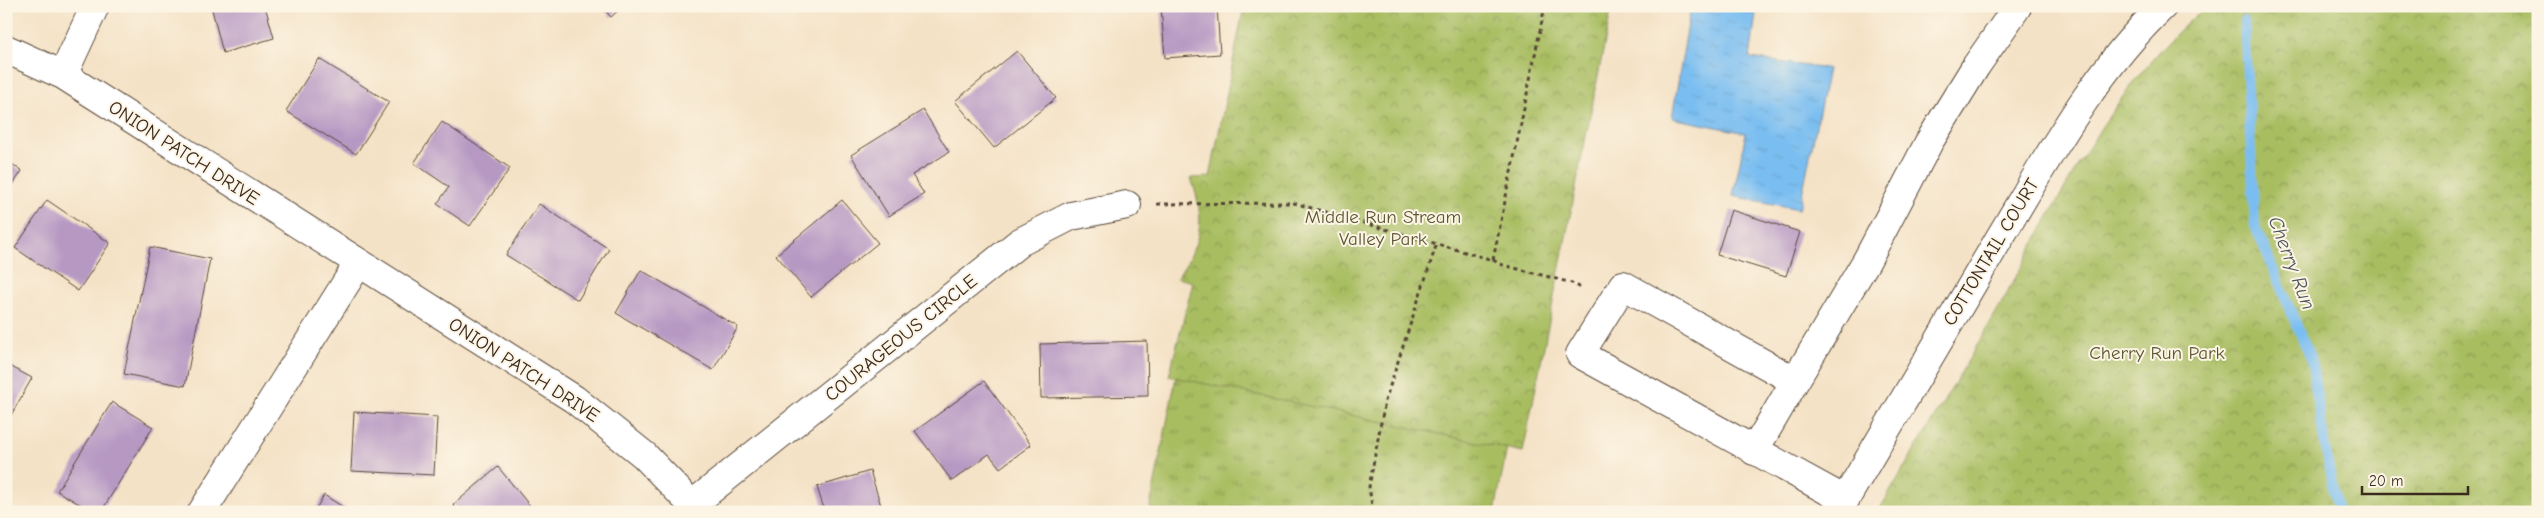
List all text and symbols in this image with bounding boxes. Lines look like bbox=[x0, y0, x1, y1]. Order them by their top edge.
street label: ONION PATCH DRIVE bbox=[105, 96, 263, 210]
street label: COTTONTAIL COURT bbox=[1938, 174, 2044, 330]
park label: Middle Run Stream Valley Park bbox=[1305, 206, 1461, 250]
water label: Cherry Run bbox=[2264, 213, 2320, 313]
street label: COURAGEOUS CIRCLE bbox=[820, 270, 982, 406]
street label: ONION PATCH DRIVE bbox=[445, 313, 603, 427]
park label: Cherry Run Park bbox=[2089, 342, 2226, 364]
scale bar bbox=[2362, 463, 2468, 495]
text: 20 m bbox=[2369, 472, 2403, 490]

